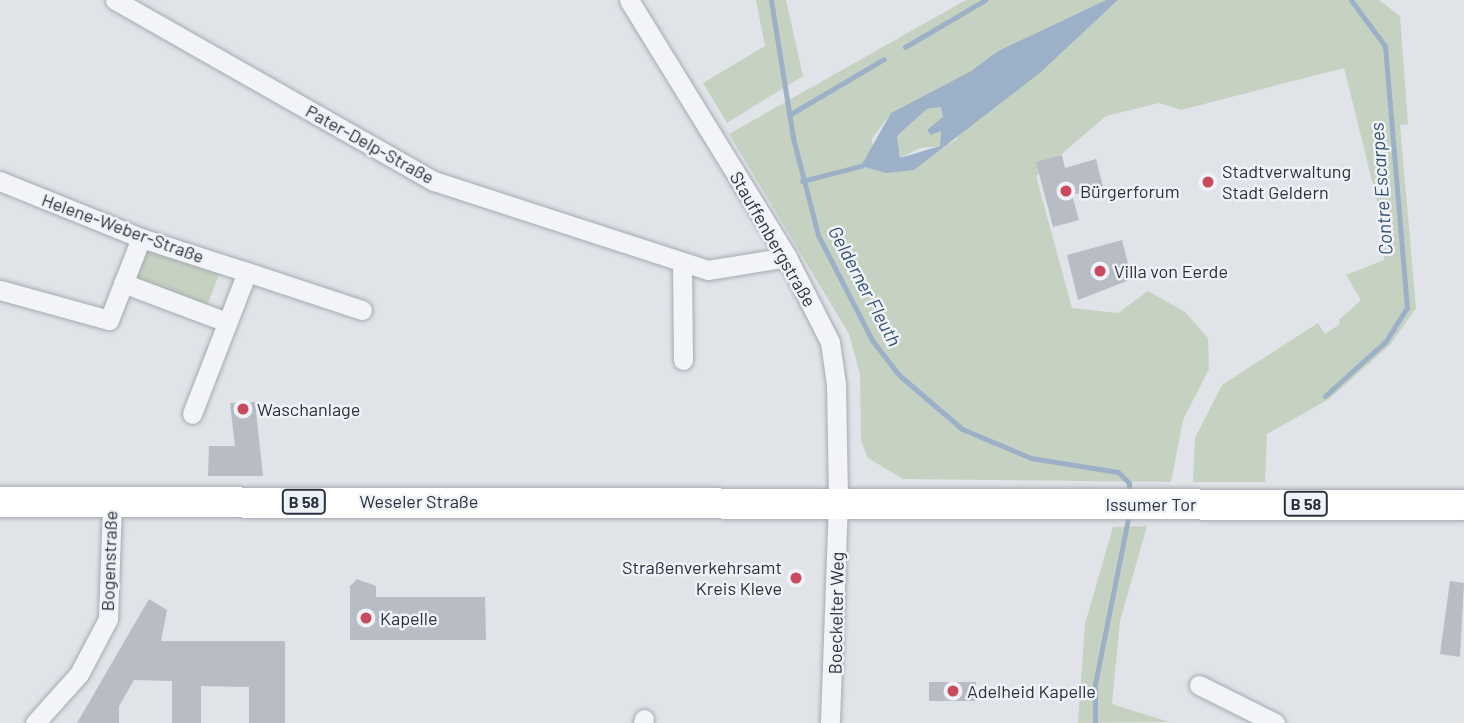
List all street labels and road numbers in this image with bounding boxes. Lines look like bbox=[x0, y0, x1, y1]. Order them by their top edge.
street label: Pater-Delp-Straße bbox=[302, 100, 438, 188]
street label: Stauffenbergstraße bbox=[725, 167, 821, 311]
street label: Helene-Weber-Straße bbox=[39, 189, 207, 267]
road number: B 58 bbox=[281, 489, 327, 514]
street label: Weseler Straße bbox=[360, 490, 478, 512]
road number: B 58 bbox=[1283, 491, 1329, 516]
street label: Issumer Tor bbox=[1105, 493, 1197, 515]
street label: Bogenstraße bbox=[96, 510, 122, 612]
street label: Boeckelter Weg bbox=[824, 552, 848, 674]

